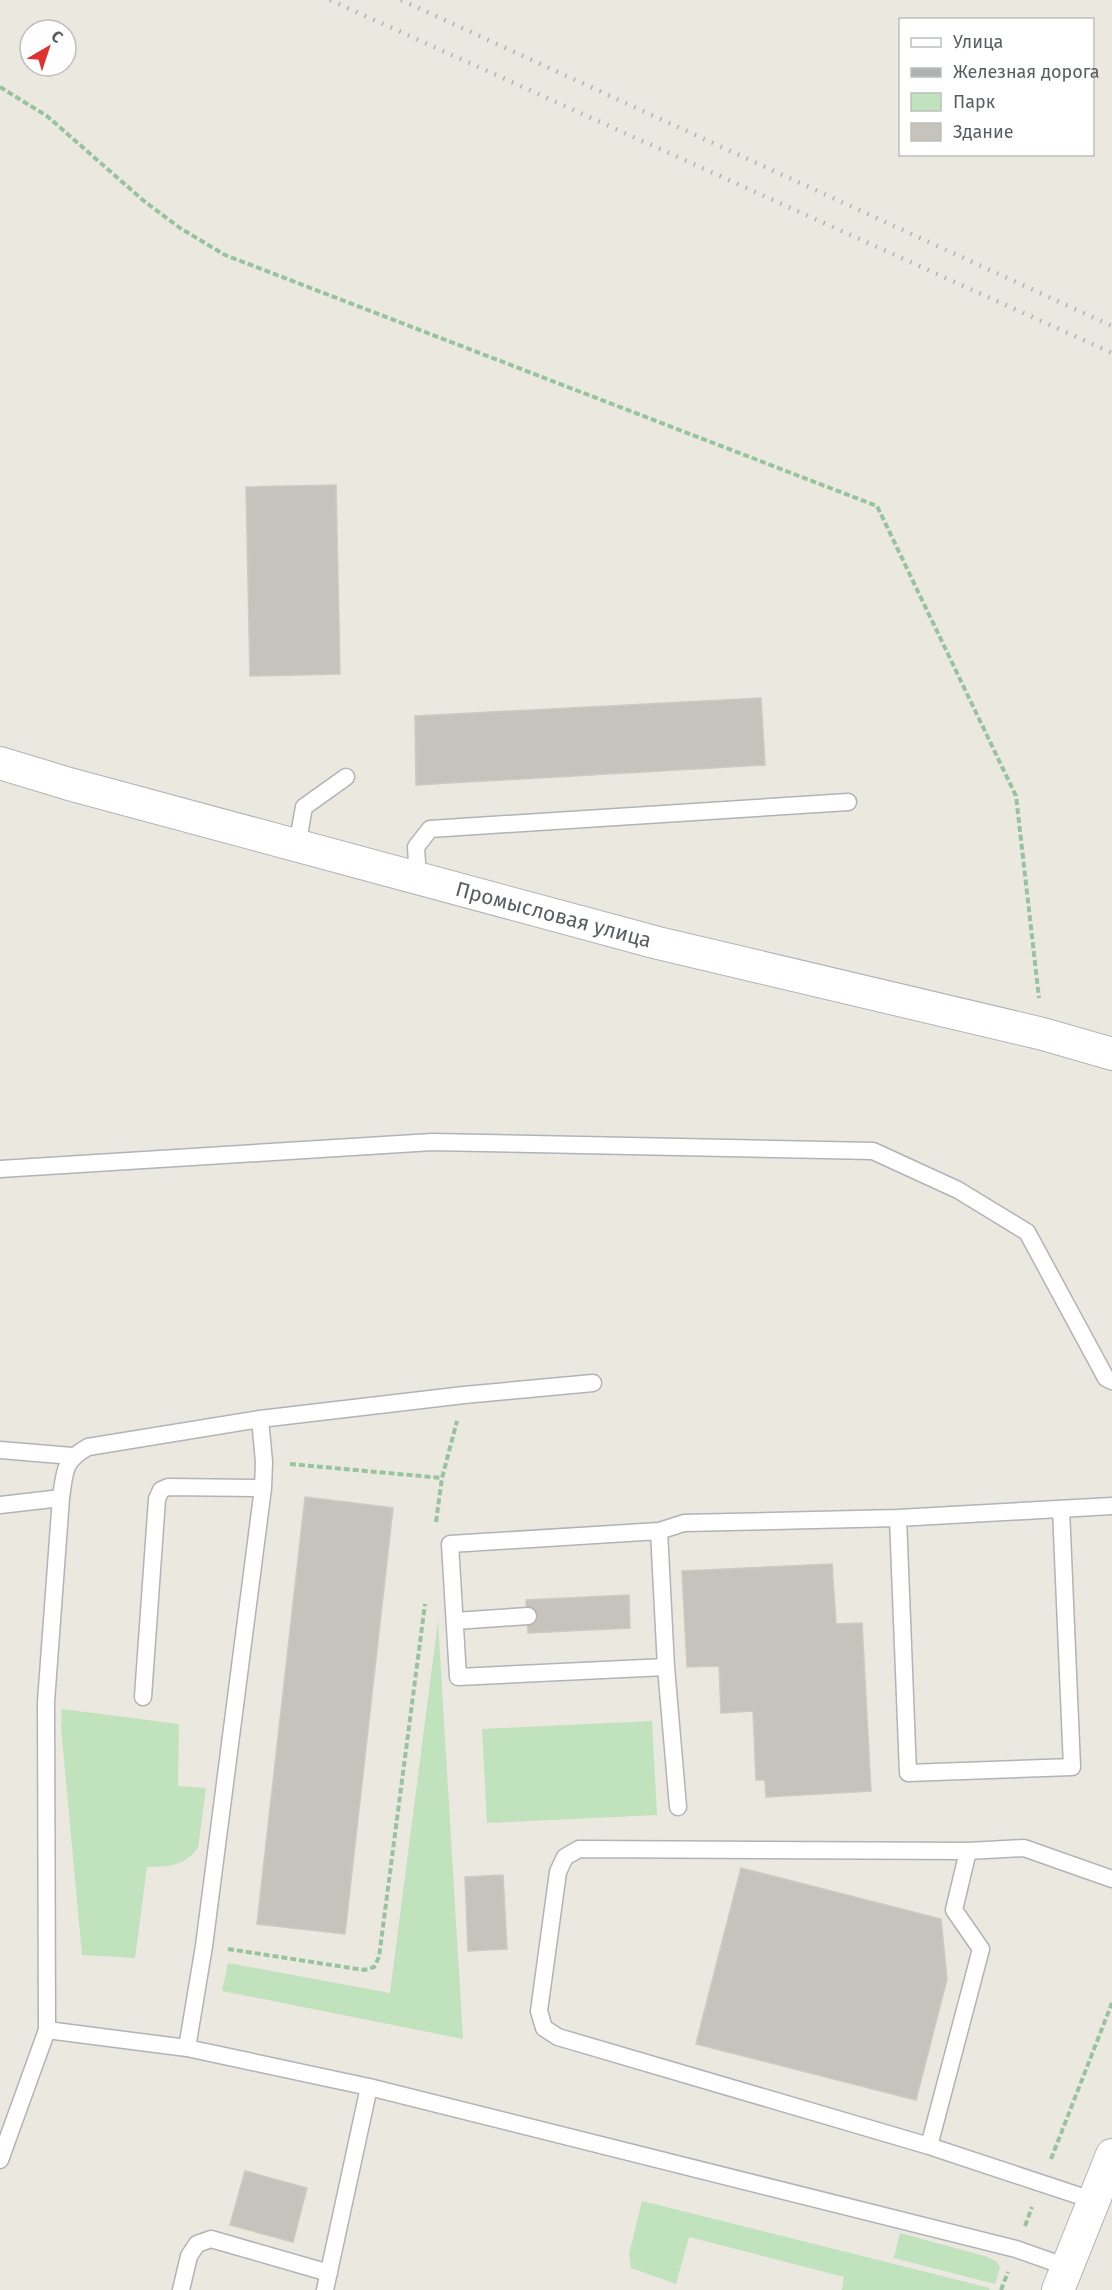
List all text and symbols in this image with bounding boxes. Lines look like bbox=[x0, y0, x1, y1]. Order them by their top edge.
north arrow bbox=[18, 18, 78, 78]
legend bbox=[899, 18, 1094, 156]
text: С bbox=[48, 26, 67, 48]
text: Улица bbox=[953, 31, 1003, 53]
text: Железная дорога bbox=[953, 61, 1100, 83]
text: Парк bbox=[953, 91, 996, 113]
text: Здание bbox=[953, 121, 1014, 143]
street label: Промысловая улица bbox=[453, 876, 654, 954]

